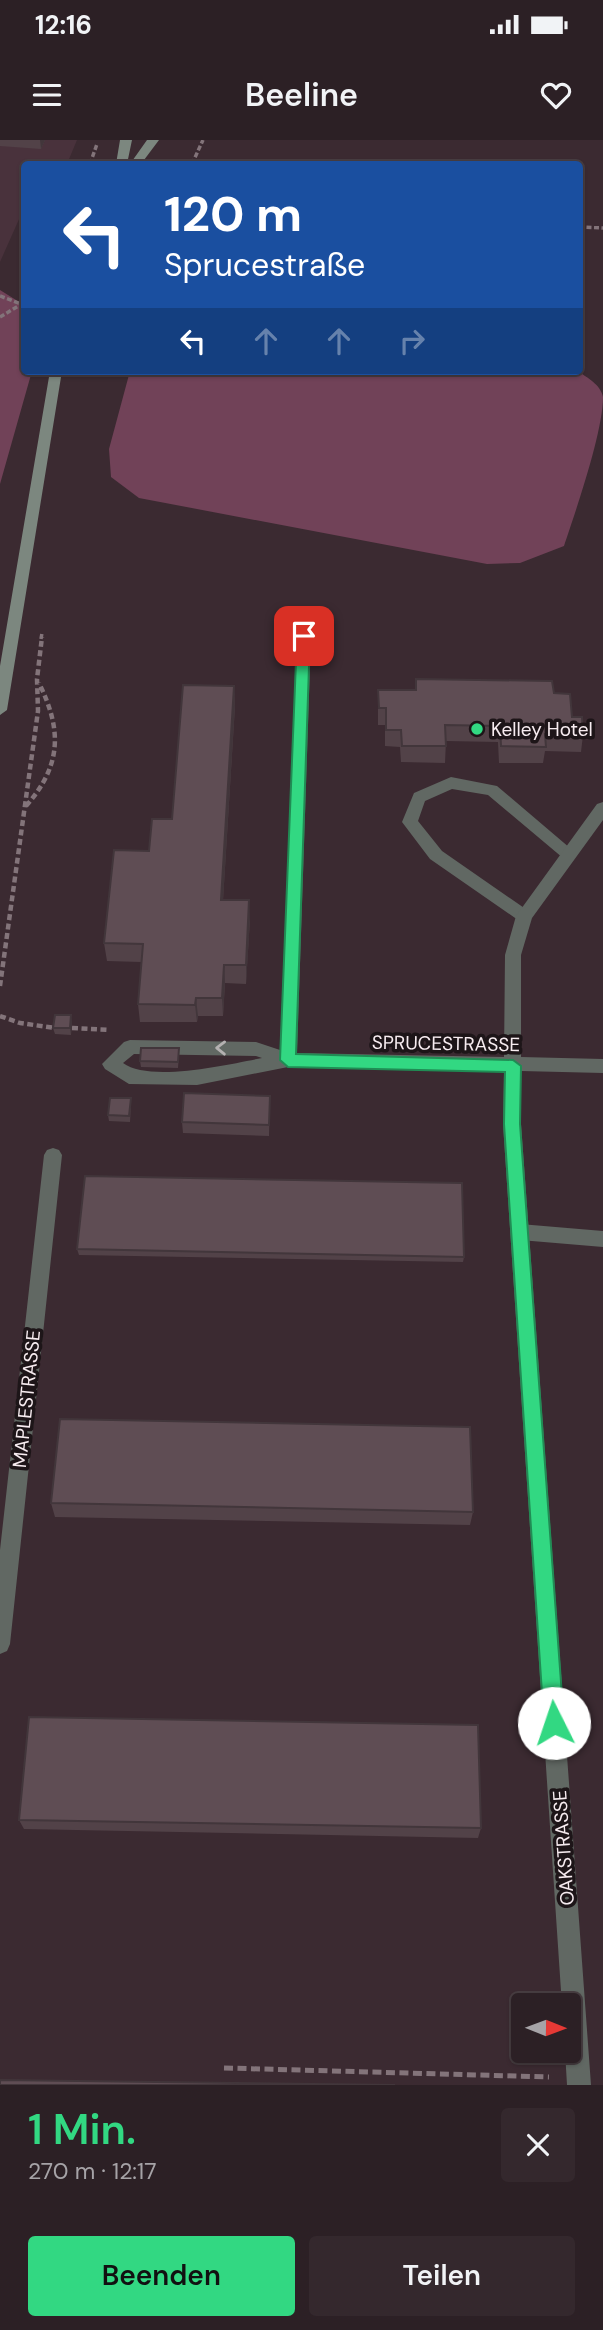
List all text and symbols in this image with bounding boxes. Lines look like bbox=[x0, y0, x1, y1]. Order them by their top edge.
text: 12:16 bbox=[35, 8, 92, 42]
text: Beeline bbox=[245, 74, 358, 116]
icon: menu bbox=[28, 76, 66, 114]
icon: heart bbox=[537, 76, 575, 114]
text: 120 m bbox=[164, 182, 302, 246]
icon: left bbox=[49, 189, 140, 280]
text: Sprucestraße bbox=[164, 244, 365, 286]
icon: left bbox=[174, 322, 212, 360]
icon: ahead bbox=[247, 322, 285, 360]
icon: ahead bbox=[320, 322, 358, 360]
icon: right bbox=[393, 322, 431, 360]
pin bbox=[274, 606, 334, 666]
icon: arrive bbox=[285, 617, 323, 655]
place label: Kelley Hotel bbox=[491, 717, 593, 742]
marker: Kelley Hotel bbox=[469, 721, 485, 737]
street label: SPRUCESTRASSE bbox=[372, 1030, 520, 1057]
one-way arrow bbox=[216, 1040, 226, 1056]
street label: MAPLESTRASSE bbox=[7, 1329, 46, 1469]
position arrow bbox=[517, 1686, 591, 1760]
street label: OAKSTRASSE bbox=[547, 1789, 580, 1906]
north arrow bbox=[511, 1993, 581, 2063]
map controls bbox=[511, 1993, 581, 2063]
text: 1 Min. bbox=[28, 2102, 136, 2157]
button: close bbox=[501, 2108, 575, 2182]
text: 270 m · 12:17 bbox=[28, 2156, 156, 2186]
button: Beenden bbox=[28, 2236, 295, 2316]
button: Teilen bbox=[309, 2236, 575, 2316]

